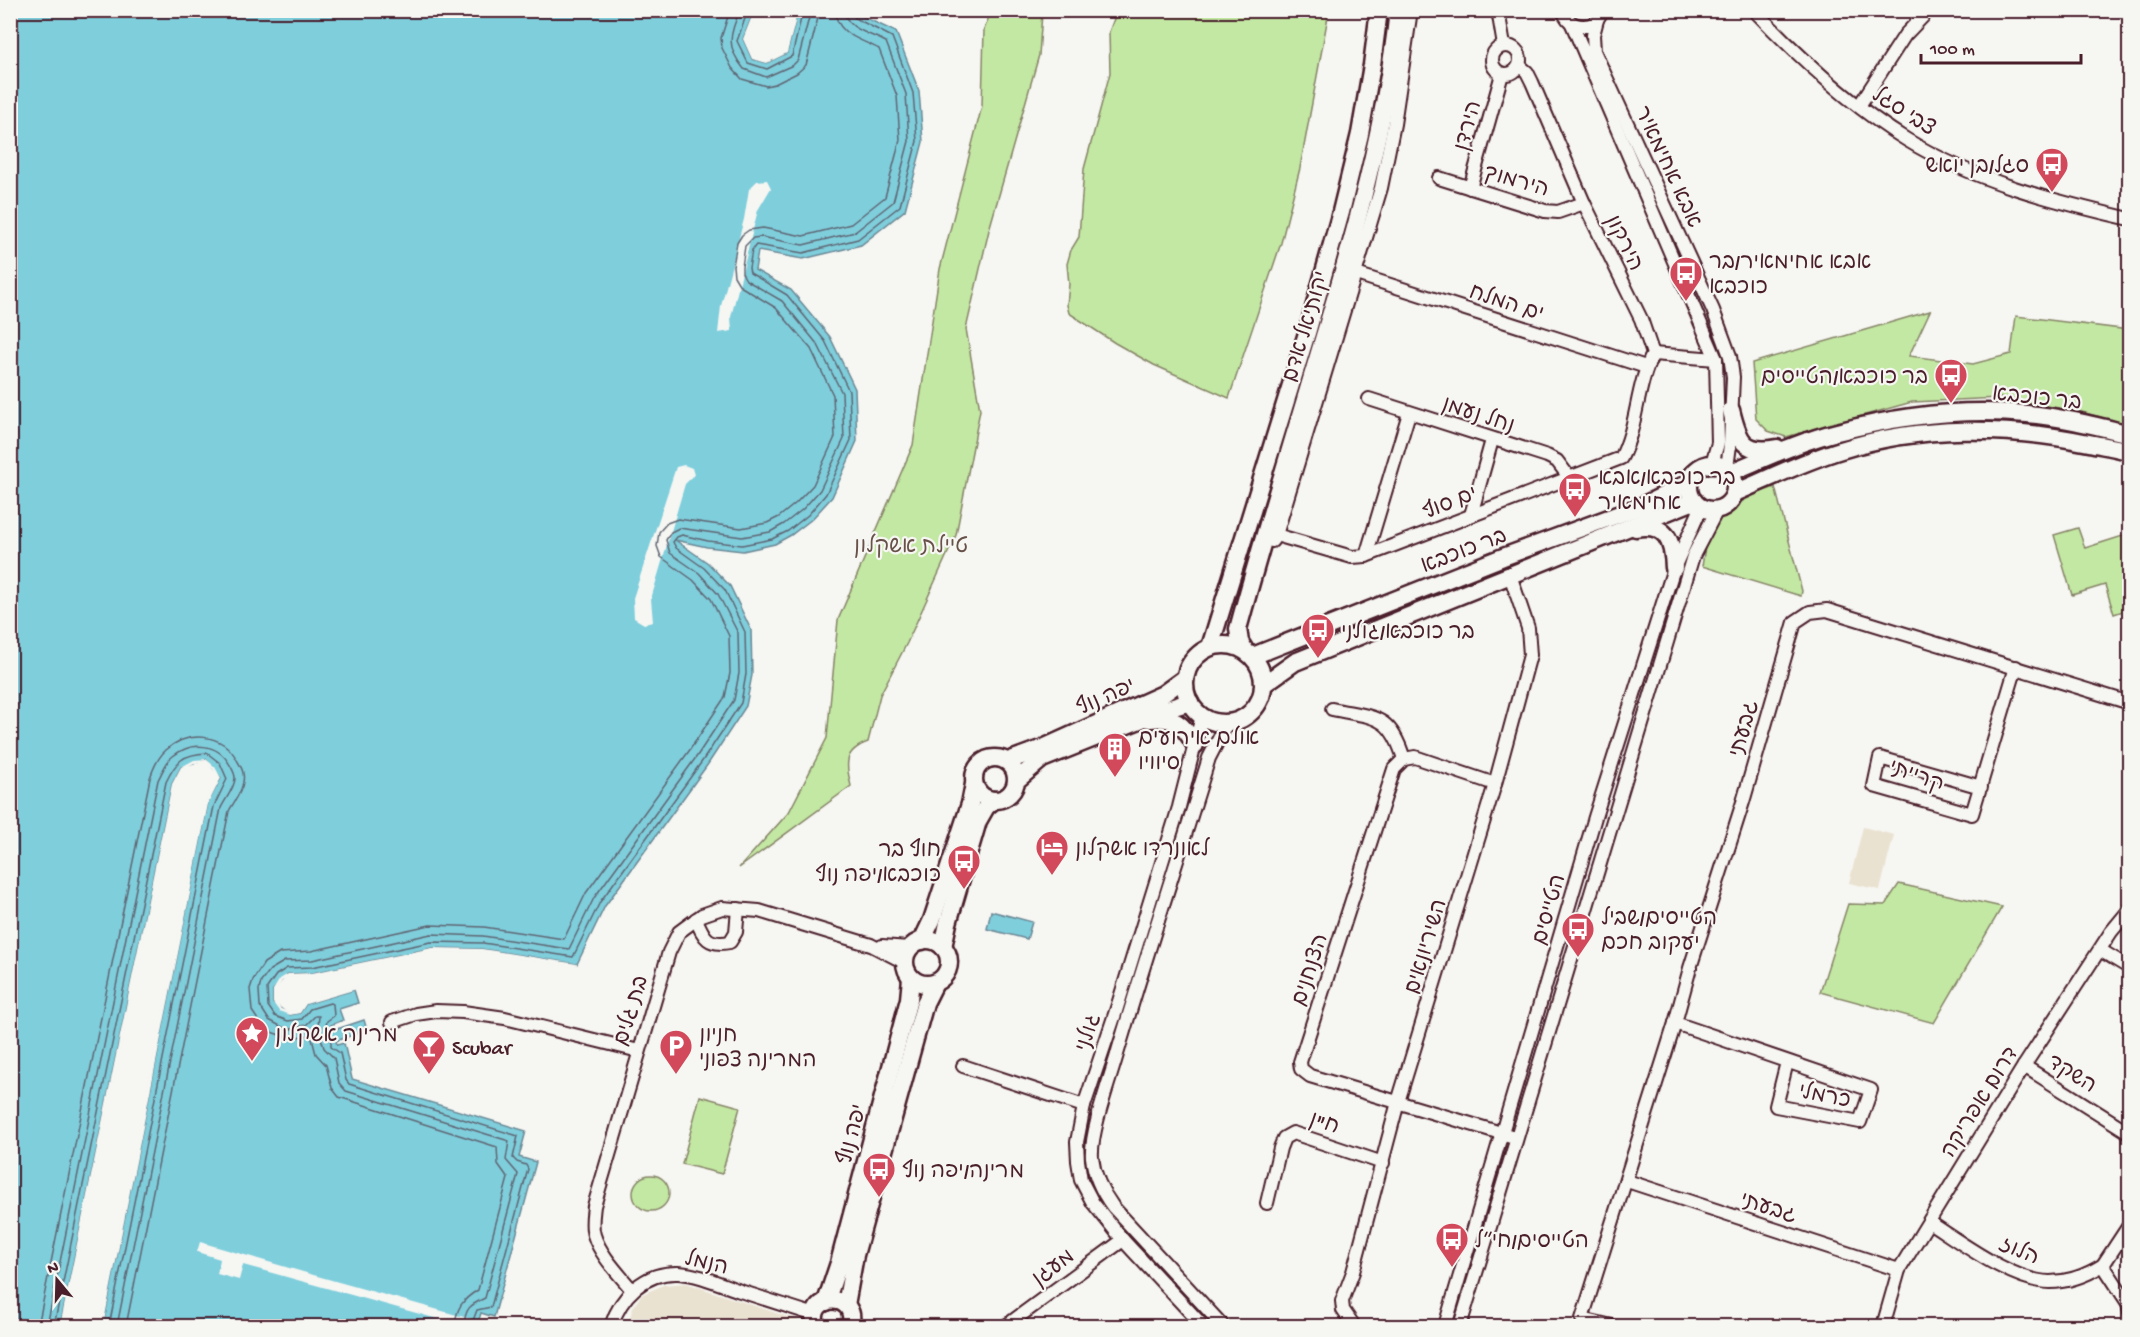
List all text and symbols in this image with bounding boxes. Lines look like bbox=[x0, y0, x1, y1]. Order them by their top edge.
scale bar bbox=[1921, 27, 2082, 65]
text: 100 m bbox=[1929, 40, 1975, 61]
street label: צבי סגל bbox=[1866, 82, 1940, 143]
street label: הירדן bbox=[1450, 98, 1489, 154]
street label: אבא אחימאיר bbox=[1627, 103, 1706, 233]
bus stop icon: סגל/בן יואש bbox=[2034, 146, 2070, 193]
place label: סגל/בן יואש bbox=[1925, 154, 2029, 181]
street label: הירמוך bbox=[1480, 161, 1551, 204]
street label: הירקון bbox=[1598, 211, 1647, 276]
place label: אבא אחימאיר/בר כוכבא bbox=[1709, 251, 1871, 302]
bus stop icon: אבא אחימאיר/בר כוכבא bbox=[1668, 255, 1704, 302]
street label: יקותיאל אדם bbox=[1277, 268, 1337, 386]
street label: ים המלח bbox=[1465, 279, 1547, 329]
bus stop icon: בר כוכבא/הטייסים bbox=[1933, 357, 1969, 404]
place label: בר כוכבא/הטייסים bbox=[1761, 365, 1928, 392]
street label: בר כוכבא bbox=[1991, 382, 2083, 418]
street label: נחל נעמן bbox=[1438, 391, 1518, 441]
place label: בר כוכבא/אבא אחימאיר bbox=[1598, 467, 1736, 518]
bus stop icon: בר כוכבא/אבא אחימאיר bbox=[1557, 471, 1593, 518]
street label: ים סוף bbox=[1419, 481, 1482, 527]
street label: בר כוכבא bbox=[1418, 525, 1511, 581]
park label: טיילת אשקלון bbox=[854, 533, 968, 561]
bus stop icon: בר כוכבא/גולני bbox=[1300, 612, 1336, 659]
place label: בר כוכבא/גולני bbox=[1341, 619, 1475, 647]
street label: יפה נוף bbox=[1073, 673, 1140, 723]
street label: גבעתי bbox=[1725, 698, 1766, 761]
place label: אולם אירועים סיוויו bbox=[1138, 725, 1259, 778]
building icon: אולם אירועים סיוויו bbox=[1097, 731, 1133, 778]
street label: קרייתי bbox=[1885, 756, 1947, 800]
hotel icon: לאונרדו אשקלון bbox=[1034, 829, 1070, 876]
place label: לאונרדו אשקלון bbox=[1075, 836, 1211, 864]
place label: חוף בר כוכבא/יפה נוף bbox=[815, 838, 941, 890]
bus stop icon: חוף בר כוכבא/יפה נוף bbox=[946, 843, 982, 890]
street label: הטייסים bbox=[1527, 872, 1573, 948]
street label: השיריונאים bbox=[1401, 897, 1455, 998]
place label: הטייסים/שביל יעקוב חכם bbox=[1601, 906, 1717, 958]
bus stop icon: הטייסים/שביל יעקוב חכם bbox=[1560, 911, 1596, 958]
street label: הצנחנים bbox=[1288, 931, 1336, 1010]
street label: בת גלים bbox=[608, 972, 656, 1049]
street label: גולני bbox=[1070, 1010, 1108, 1056]
place icon: מרינה אשקלון bbox=[234, 1015, 270, 1062]
place label: מרינה אשקלון bbox=[275, 1022, 398, 1050]
place label: חניון המרינה צפוני bbox=[699, 1024, 817, 1075]
bar icon: Scubar bbox=[411, 1028, 447, 1075]
parking icon: חניון המרינה צפוני bbox=[658, 1028, 694, 1075]
place label: Scubar bbox=[452, 1037, 514, 1063]
street label: דרום אפריקה bbox=[1937, 1043, 2026, 1163]
street label: השקד bbox=[2042, 1050, 2100, 1100]
street label: כרמלי bbox=[1796, 1078, 1853, 1116]
street label: יפה נוף bbox=[832, 1102, 874, 1168]
street label: ח"ן bbox=[1306, 1108, 1342, 1142]
bus stop icon: מרינה/יפה נוף bbox=[861, 1151, 897, 1198]
place label: מרינה/יפה נוף bbox=[902, 1159, 1024, 1186]
street label: גבעתי bbox=[1736, 1188, 1799, 1231]
bus stop icon: הטייסים/חי״ל bbox=[1434, 1221, 1470, 1268]
place label: הטייסים/חי״ל bbox=[1475, 1228, 1589, 1256]
street label: הלוז bbox=[1994, 1231, 2043, 1272]
street label: הנמל bbox=[682, 1245, 731, 1283]
street label: מעגן bbox=[1028, 1245, 1081, 1294]
north arrow bbox=[27, 1250, 87, 1310]
text: N bbox=[45, 1258, 62, 1280]

